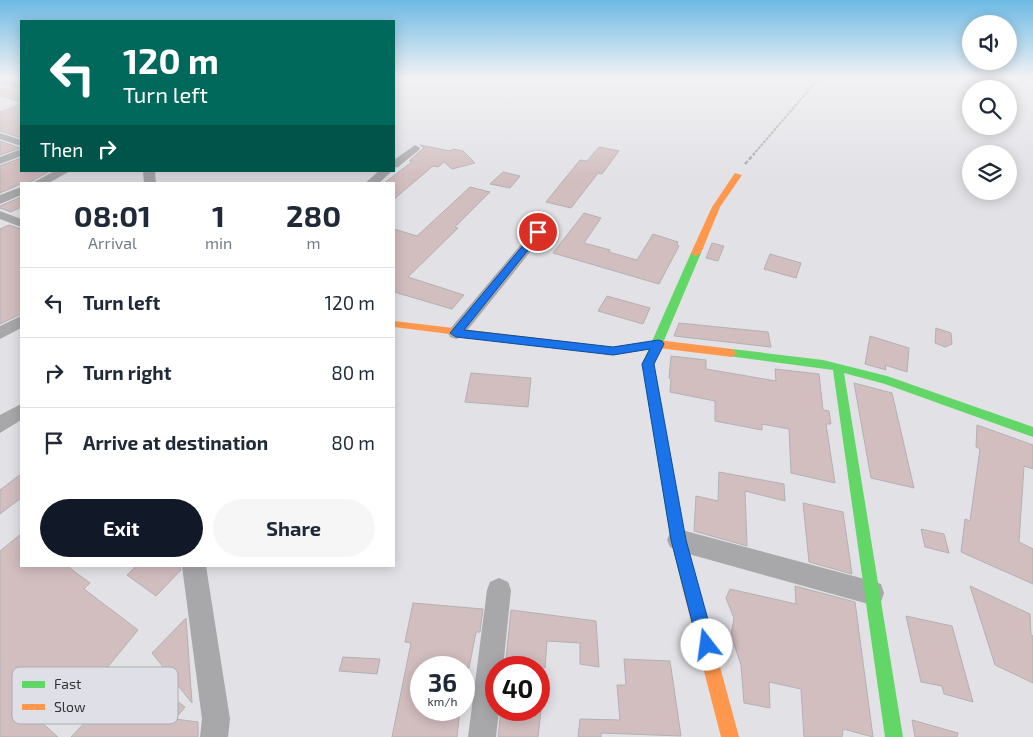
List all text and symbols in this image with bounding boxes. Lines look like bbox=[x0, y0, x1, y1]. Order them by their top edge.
map controls bbox=[962, 15, 1017, 200]
button: sound bbox=[962, 15, 1017, 70]
text: 120 m bbox=[123, 39, 219, 81]
icon: left bbox=[40, 40, 105, 105]
button: search bbox=[962, 80, 1017, 135]
text: Turn left bbox=[123, 81, 208, 107]
icon: right bbox=[93, 135, 121, 163]
text: Then bbox=[40, 138, 83, 161]
button: layers bbox=[962, 145, 1017, 200]
text: 08:01 bbox=[74, 197, 151, 233]
text: 1 bbox=[212, 197, 225, 233]
text: 280 bbox=[286, 197, 341, 233]
pin bbox=[517, 211, 559, 253]
icon: arrive bbox=[524, 218, 552, 246]
text: Arrival bbox=[88, 233, 137, 252]
text: min bbox=[205, 233, 232, 252]
text: m bbox=[307, 233, 321, 252]
icon: left bbox=[40, 289, 68, 317]
text: Turn left bbox=[83, 291, 160, 314]
text: 120 m bbox=[324, 291, 375, 314]
icon: right bbox=[40, 359, 68, 387]
text: Turn right bbox=[83, 361, 171, 384]
text: 80 m bbox=[331, 361, 375, 384]
icon: arrive bbox=[40, 429, 68, 457]
text: Arrive at destination bbox=[83, 431, 268, 454]
text: 80 m bbox=[331, 431, 375, 454]
button: Exit bbox=[40, 499, 203, 557]
button: Share bbox=[213, 499, 375, 557]
position arrow bbox=[680, 618, 732, 670]
speed limit sign: 40 bbox=[485, 656, 550, 721]
legend bbox=[12, 667, 178, 724]
text: 36 bbox=[428, 667, 457, 697]
text: Fast bbox=[54, 675, 81, 692]
text: km/h bbox=[428, 694, 457, 708]
text: Slow bbox=[54, 698, 86, 715]

